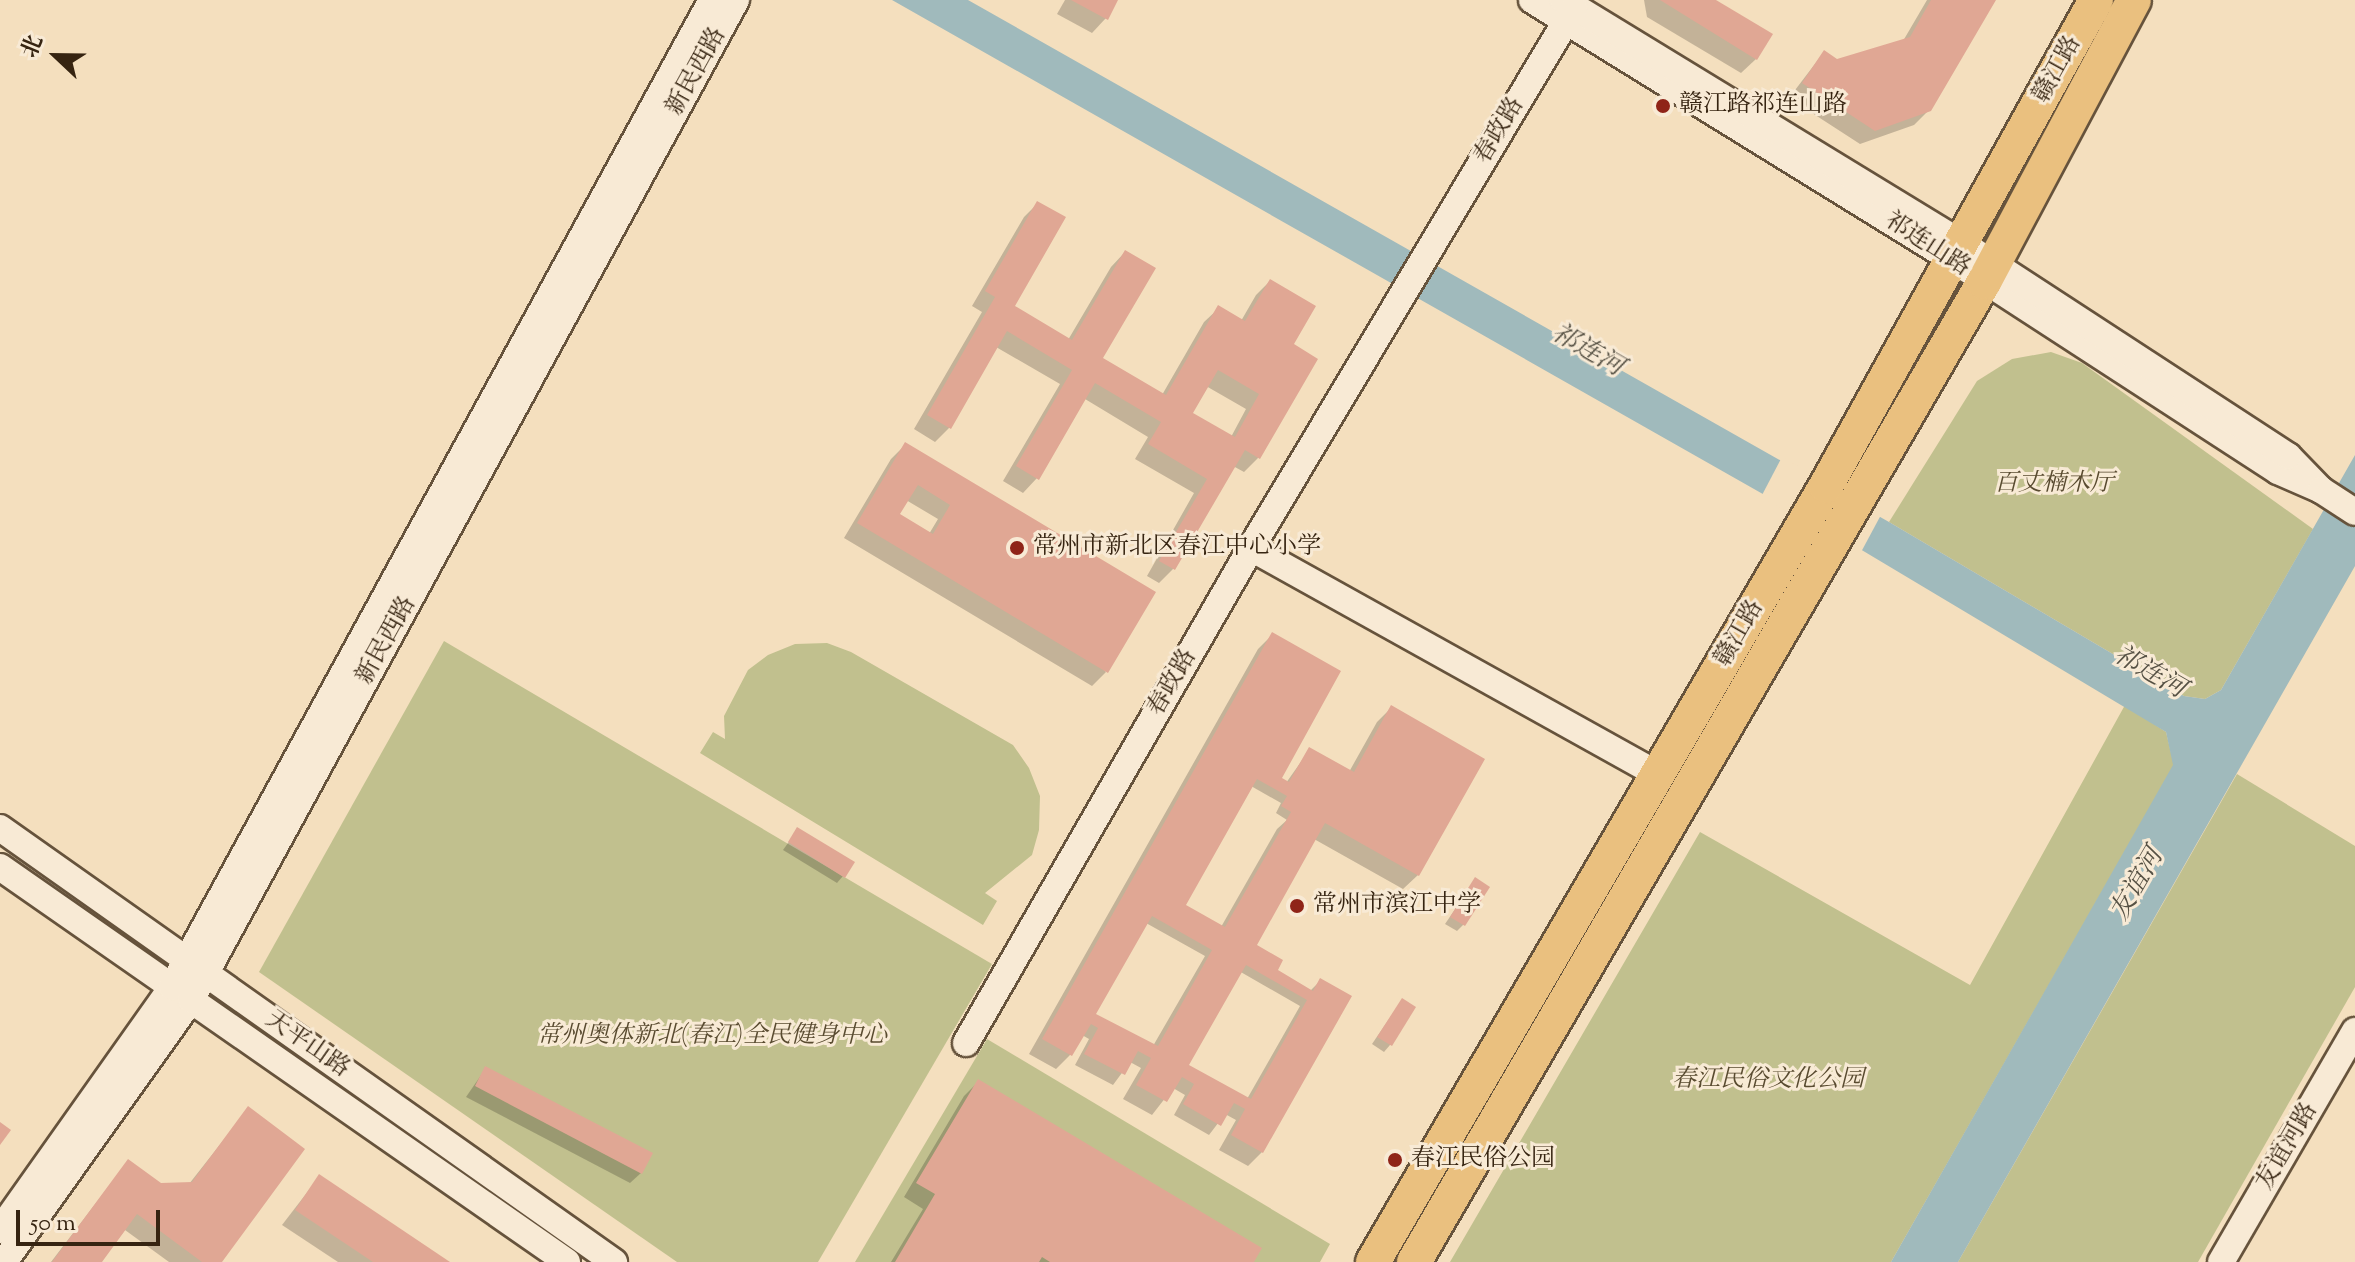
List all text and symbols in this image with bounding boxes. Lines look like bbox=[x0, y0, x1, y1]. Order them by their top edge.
north arrow bbox=[16, 16, 96, 96]
street label: 新民西路 bbox=[661, 23, 733, 121]
text: 北 bbox=[15, 31, 53, 63]
street label: 赣江路 bbox=[2028, 32, 2088, 108]
place label: 赣江路祁连山路 bbox=[1679, 92, 1847, 120]
street label: 春政路 bbox=[1469, 93, 1531, 169]
marker: 赣江路祁连山路 bbox=[1654, 97, 1672, 115]
street label: 祁连山路 bbox=[1879, 207, 1975, 283]
water label: 祁连河 bbox=[1545, 318, 1629, 384]
park label: 百丈楠木厅 bbox=[1994, 471, 2114, 499]
place label: 常州市新北区春江中心小学 bbox=[1033, 534, 1321, 562]
marker: 常州市新北区春江中心小学 bbox=[1008, 539, 1026, 557]
street label: 新民西路 bbox=[351, 592, 423, 690]
street label: 赣江路 bbox=[1710, 596, 1770, 672]
water label: 祁连河 bbox=[2107, 640, 2191, 706]
street label: 春政路 bbox=[1143, 645, 1203, 721]
water label: 友谊河 bbox=[2105, 843, 2171, 927]
place label: 常州市滨江中学 bbox=[1313, 892, 1481, 920]
marker: 常州市滨江中学 bbox=[1288, 897, 1306, 915]
street label: 天平山路 bbox=[259, 1006, 355, 1084]
park label: 常州奥体新北(春江)全民健身中心 bbox=[537, 1023, 887, 1051]
park label: 春江民俗文化公园 bbox=[1672, 1067, 1864, 1095]
street label: 友谊河路 bbox=[2252, 1098, 2324, 1196]
place label: 春江民俗公园 bbox=[1411, 1146, 1555, 1174]
marker: 春江民俗公园 bbox=[1386, 1151, 1404, 1169]
scale bar bbox=[20, 1194, 164, 1244]
text: 50 m bbox=[30, 1207, 76, 1241]

